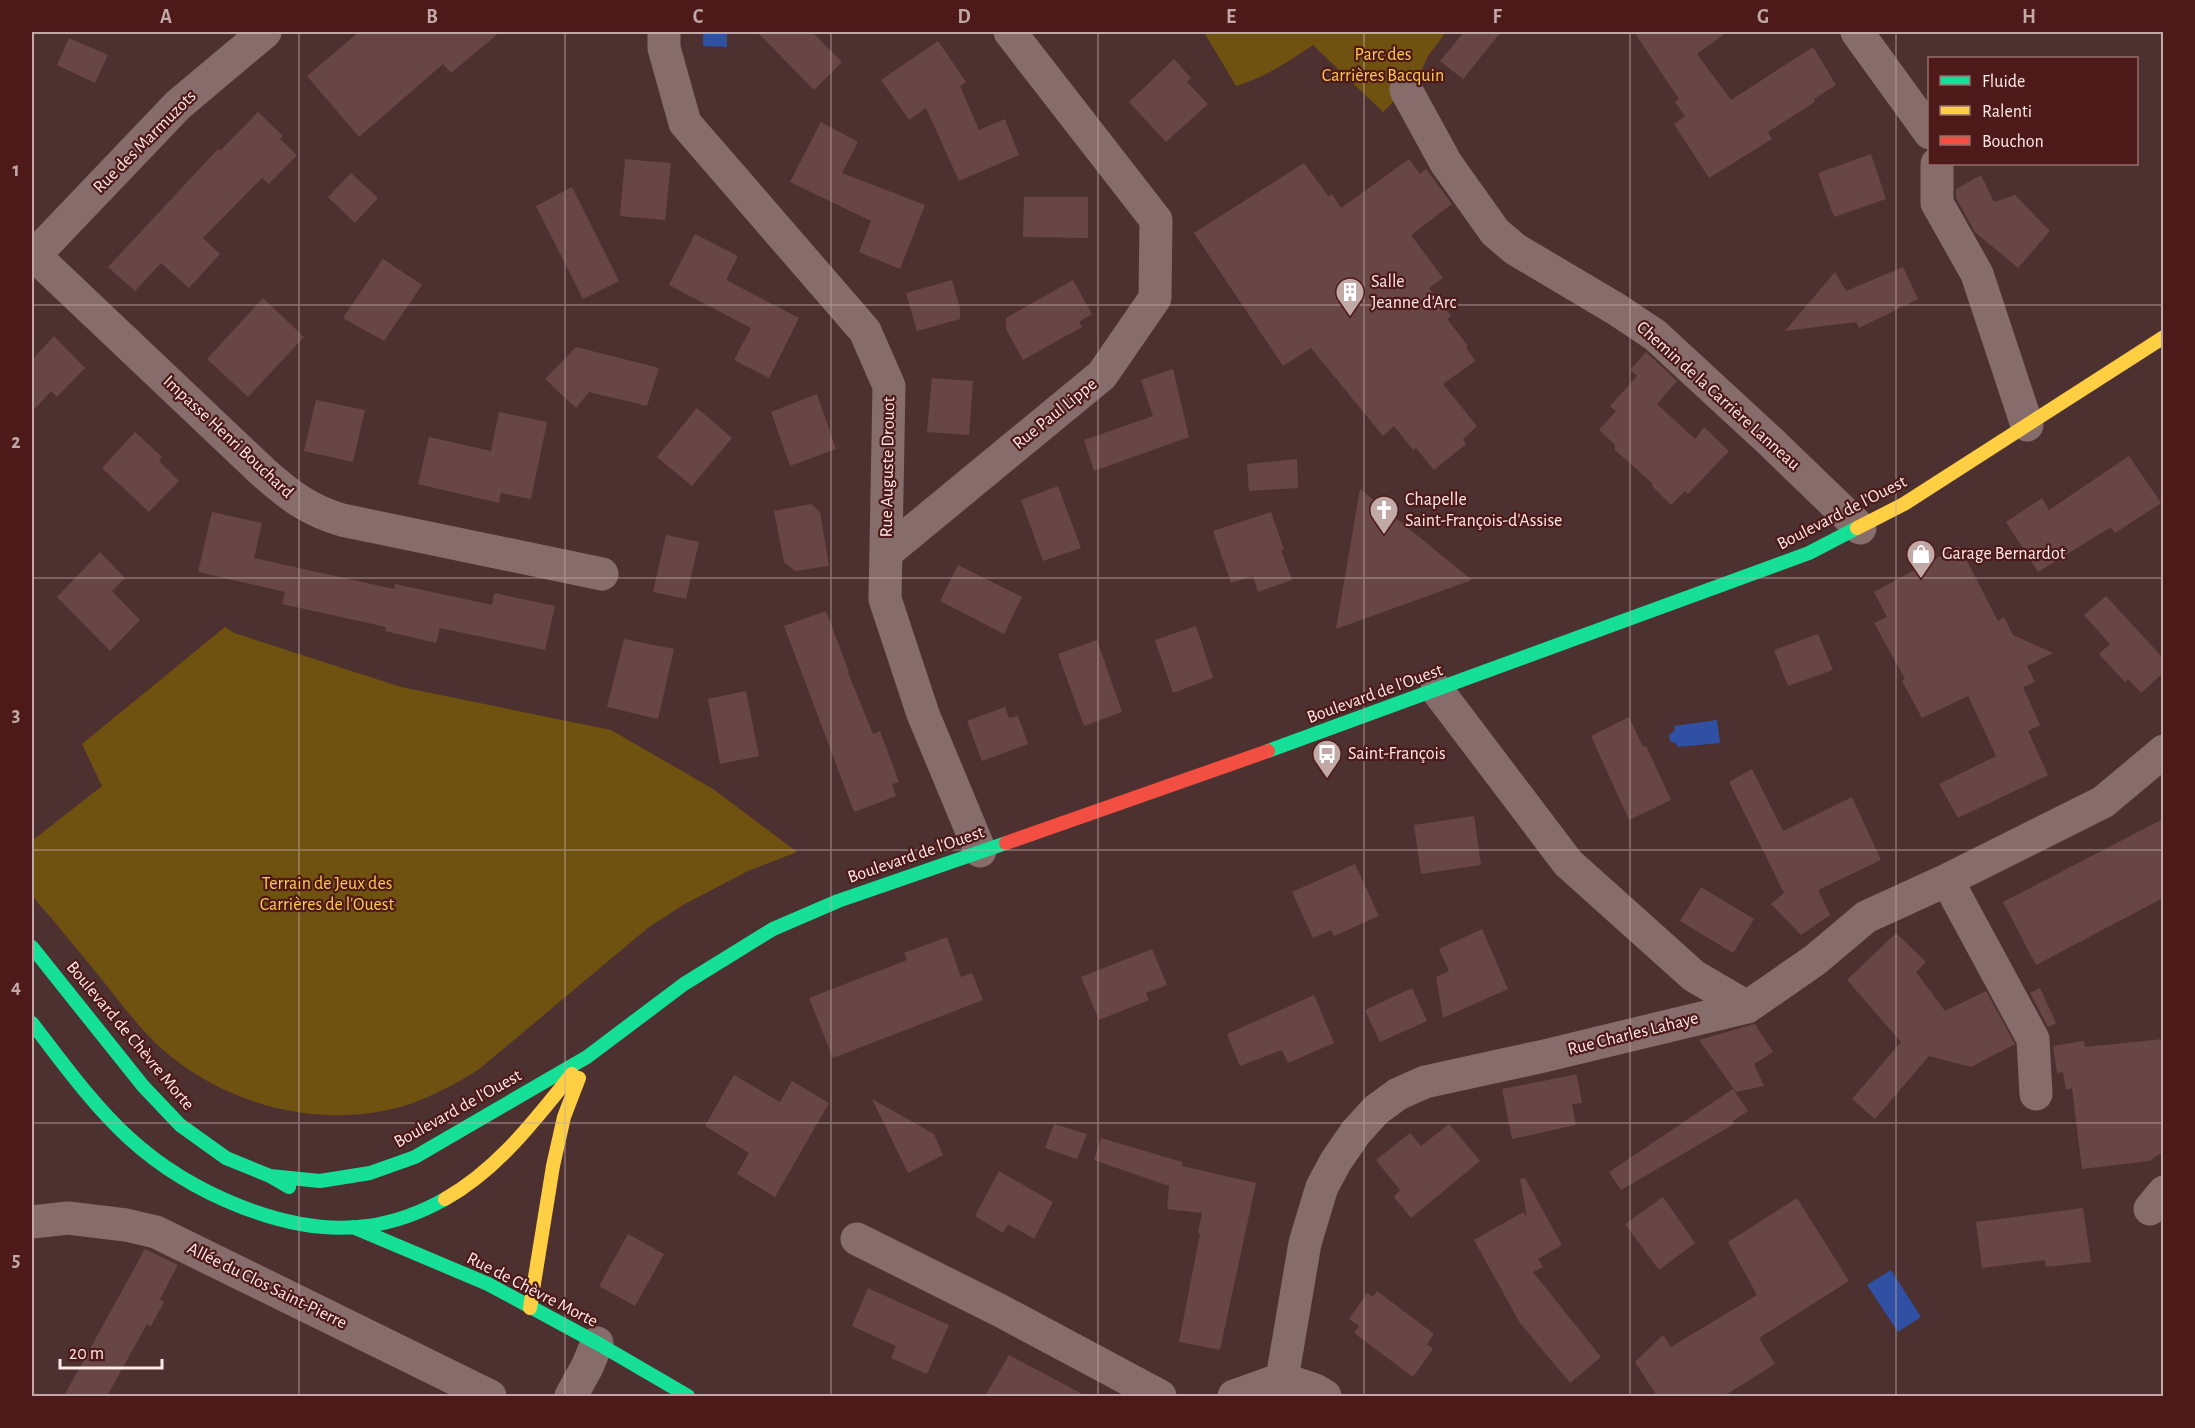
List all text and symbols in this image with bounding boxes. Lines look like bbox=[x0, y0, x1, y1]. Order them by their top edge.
text: A bbox=[160, 7, 172, 27]
text: B bbox=[426, 7, 438, 27]
text: C bbox=[693, 7, 704, 27]
text: D bbox=[957, 7, 971, 27]
text: E bbox=[1226, 7, 1236, 27]
text: F bbox=[1492, 7, 1502, 27]
text: G bbox=[1757, 7, 1769, 27]
text: H bbox=[2022, 7, 2036, 27]
park label: Parc des Carrières Bacquin bbox=[1322, 46, 1444, 85]
legend bbox=[1928, 57, 2138, 165]
text: Fluide bbox=[1982, 73, 2025, 91]
street label: Rue des Marmuzots bbox=[90, 87, 200, 197]
text: Ralenti bbox=[1982, 103, 2032, 121]
text: Bouchon bbox=[1982, 133, 2044, 151]
text: 1 bbox=[12, 160, 20, 180]
place label: Salle Jeanne d'Arc bbox=[1371, 273, 1457, 312]
building icon: Salle Jeanne d'Arc bbox=[1334, 276, 1366, 318]
street label: Chemin de la Carrière Lanneau bbox=[1633, 318, 1803, 474]
street label: Impasse Henri Bouchard bbox=[159, 372, 297, 502]
street label: Rue Paul Lippe bbox=[1010, 375, 1100, 453]
street label: Rue Auguste Drouot bbox=[878, 396, 898, 537]
text: 2 bbox=[11, 432, 21, 452]
street label: Boulevard de l'Ouest bbox=[1774, 472, 1910, 553]
place label: Chapelle Saint-François-d'Assise bbox=[1405, 491, 1562, 530]
church icon: Chapelle Saint-François-d'Assise bbox=[1368, 494, 1400, 536]
shop icon: Garage Bernardot bbox=[1905, 538, 1937, 580]
place label: Garage Bernardot bbox=[1942, 545, 2066, 563]
street label: Boulevard de l'Ouest bbox=[1305, 661, 1445, 727]
text: 3 bbox=[12, 705, 20, 725]
bus stop icon: Saint-François bbox=[1311, 738, 1343, 780]
place label: Saint-François bbox=[1348, 745, 1446, 763]
street label: Boulevard de l'Ouest bbox=[846, 823, 987, 887]
park label: Terrain de Jeux des Carrières de l'Ouest bbox=[260, 875, 395, 914]
street label: Boulevard de Chèvre Morte bbox=[63, 958, 197, 1114]
text: 4 bbox=[11, 977, 21, 997]
street label: Rue Charles Lahaye bbox=[1566, 1009, 1700, 1059]
street label: Boulevard de l'Ouest bbox=[391, 1066, 525, 1151]
street label: Allée du Clos Saint-Pierre bbox=[184, 1240, 350, 1332]
street label: Rue de Chèvre Morte bbox=[464, 1249, 600, 1331]
text: 5 bbox=[12, 1250, 20, 1270]
scale bar bbox=[60, 1332, 162, 1370]
text: 20 m bbox=[69, 1345, 104, 1363]

